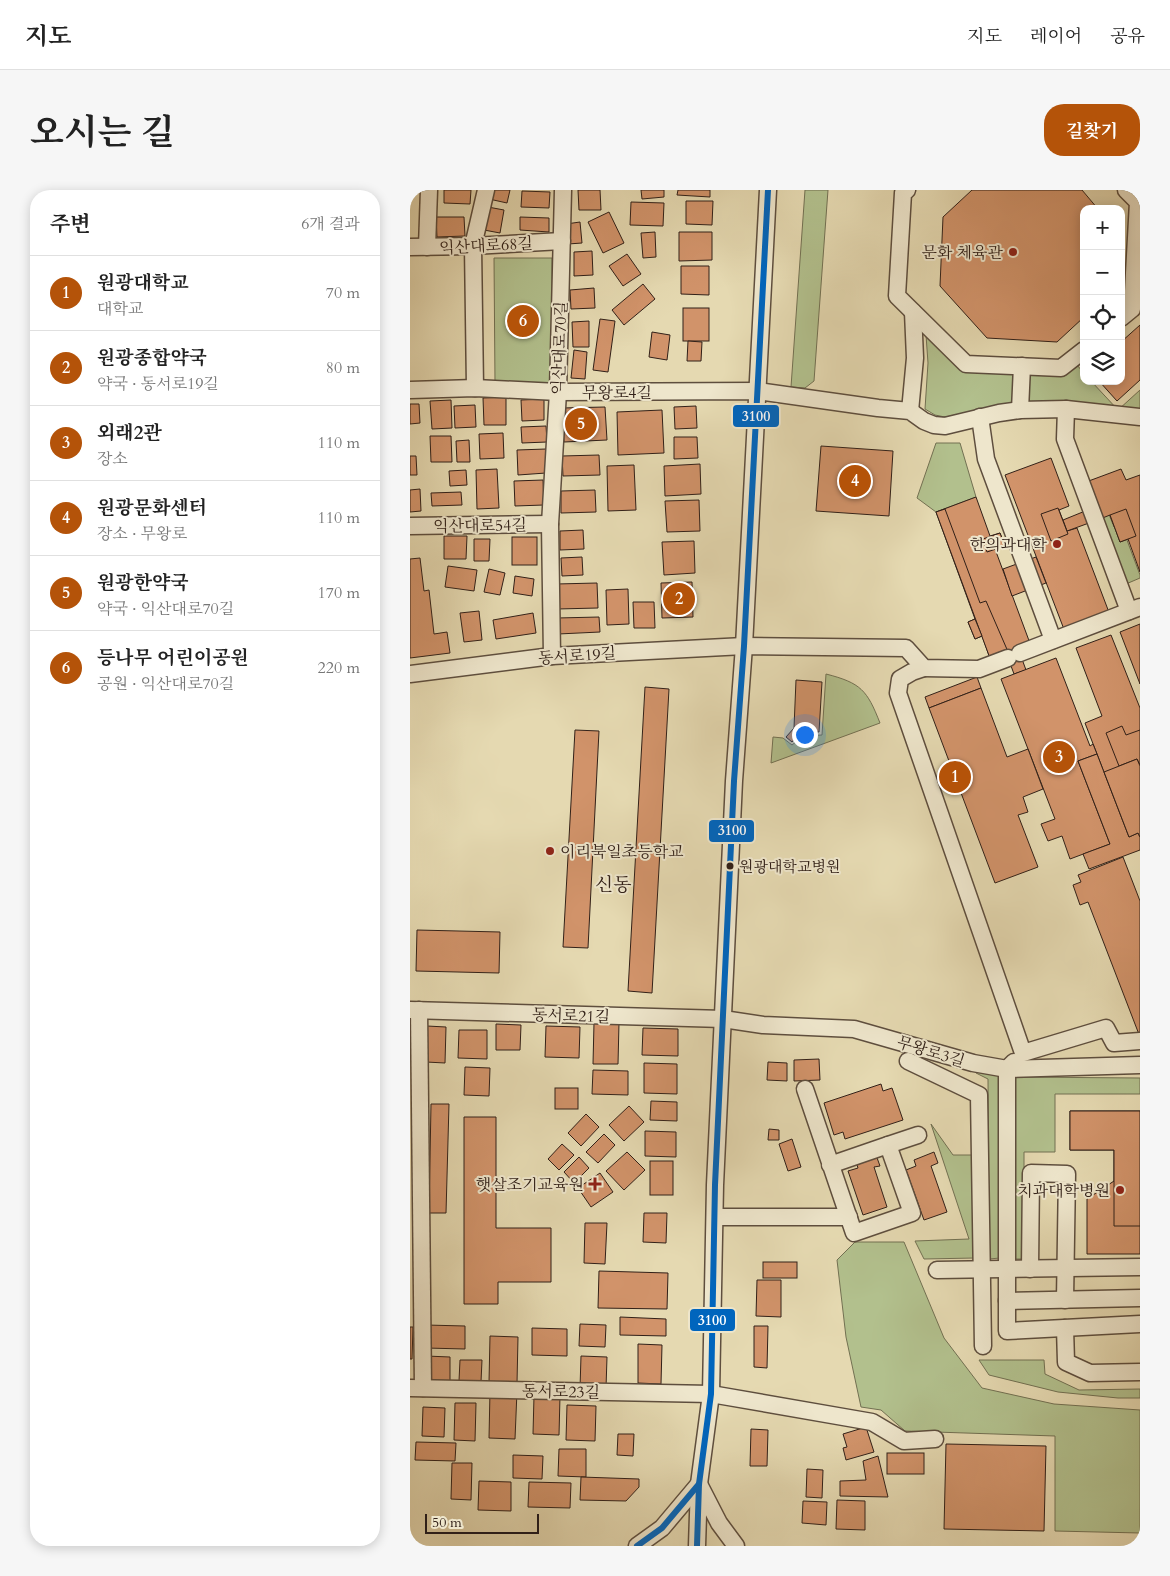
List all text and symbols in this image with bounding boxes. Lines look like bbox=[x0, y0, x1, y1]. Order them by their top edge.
text: 지도 bbox=[25, 20, 71, 53]
text: 지도 bbox=[967, 24, 1002, 49]
text: 레이어 bbox=[1030, 24, 1082, 49]
text: 공유 bbox=[1110, 24, 1145, 49]
button: 길찾기 bbox=[1044, 104, 1140, 156]
text: 오시는 길 bbox=[30, 109, 175, 157]
map controls bbox=[1080, 205, 1125, 385]
button: + bbox=[1080, 205, 1125, 250]
text: 주변 bbox=[50, 210, 91, 239]
text: 6개 결과 bbox=[301, 213, 360, 235]
street label: 익산대로68길 bbox=[439, 233, 533, 259]
place label: 문화 체육관 bbox=[921, 242, 1004, 264]
marker: 문화 체육관 bbox=[1007, 246, 1019, 258]
button: − bbox=[1080, 250, 1125, 295]
text: 원광대학교 bbox=[97, 270, 189, 296]
text: 1 bbox=[62, 282, 70, 304]
text: 70 m bbox=[326, 282, 360, 304]
button: locate bbox=[1080, 295, 1125, 340]
text: 대학교 bbox=[97, 298, 143, 320]
street label: 익산대로70길 bbox=[547, 301, 573, 395]
pin: 6 bbox=[507, 302, 539, 340]
button: layers bbox=[1080, 340, 1125, 385]
text: 원광종합약국 bbox=[97, 345, 207, 371]
text: 2 bbox=[62, 357, 70, 379]
text: 80 m bbox=[326, 357, 360, 379]
text: 약국 · 동서로19길 bbox=[97, 373, 219, 395]
street label: 무왕로4길 bbox=[582, 382, 652, 404]
line badge: 3100 bbox=[732, 404, 780, 428]
pin: 5 bbox=[565, 405, 597, 443]
text: 3100 bbox=[742, 407, 770, 426]
text: 외래2관 bbox=[97, 420, 162, 446]
text: 3 bbox=[62, 432, 70, 454]
text: 110 m bbox=[318, 432, 360, 454]
text: 장소 bbox=[97, 448, 128, 470]
pin: 4 bbox=[839, 462, 871, 500]
text: 원광문화센터 bbox=[97, 495, 207, 521]
text: 4 bbox=[62, 507, 70, 529]
text: 110 m bbox=[318, 507, 360, 529]
street label: 익산대로54길 bbox=[433, 514, 527, 538]
text: 장소 · 무왕로 bbox=[97, 523, 187, 545]
place label: 한의과대학 bbox=[970, 534, 1048, 556]
marker: 한의과대학 bbox=[1051, 538, 1063, 550]
text: 원광한약국 bbox=[97, 570, 189, 596]
pin: 2 bbox=[663, 580, 695, 618]
text: 5 bbox=[62, 582, 70, 604]
text: 170 m bbox=[318, 582, 360, 604]
text: 약국 · 익산대로70길 bbox=[97, 598, 234, 620]
street label: 동서로19길 bbox=[537, 642, 617, 670]
text: 등나무 어린이공원 bbox=[97, 645, 249, 671]
text: 6 bbox=[62, 657, 70, 679]
text: 220 m bbox=[318, 657, 360, 679]
text: 공원 · 익산대로70길 bbox=[97, 673, 234, 695]
your location bbox=[792, 722, 818, 748]
pin: 3 bbox=[1043, 738, 1075, 776]
pin: 1 bbox=[939, 758, 971, 796]
line badge: 3100 bbox=[708, 819, 755, 843]
text: 3100 bbox=[718, 821, 746, 840]
place label: 이리북일초등학교 bbox=[560, 841, 684, 863]
marker: 이리북일초등학교 bbox=[544, 845, 556, 857]
place label: 원광대학교병원 bbox=[739, 857, 840, 877]
marker: 원광대학교병원 bbox=[725, 861, 735, 871]
district label: 신동 bbox=[595, 872, 632, 898]
street label: 동서로21길 bbox=[531, 1004, 610, 1028]
street label: 무왕로3길 bbox=[894, 1031, 967, 1073]
place label: 햇살조기교육원 bbox=[476, 1174, 584, 1196]
marker: 햇살조기교육원 bbox=[588, 1177, 602, 1191]
place label: 치과대학병원 bbox=[1017, 1180, 1110, 1202]
marker: 치과대학병원 bbox=[1114, 1184, 1126, 1196]
line badge: 3100 bbox=[689, 1308, 736, 1332]
text: 3100 bbox=[698, 1311, 726, 1330]
street label: 동서로23길 bbox=[522, 1380, 600, 1404]
scale bar bbox=[425, 1511, 539, 1534]
text: 50 m bbox=[432, 1513, 462, 1532]

